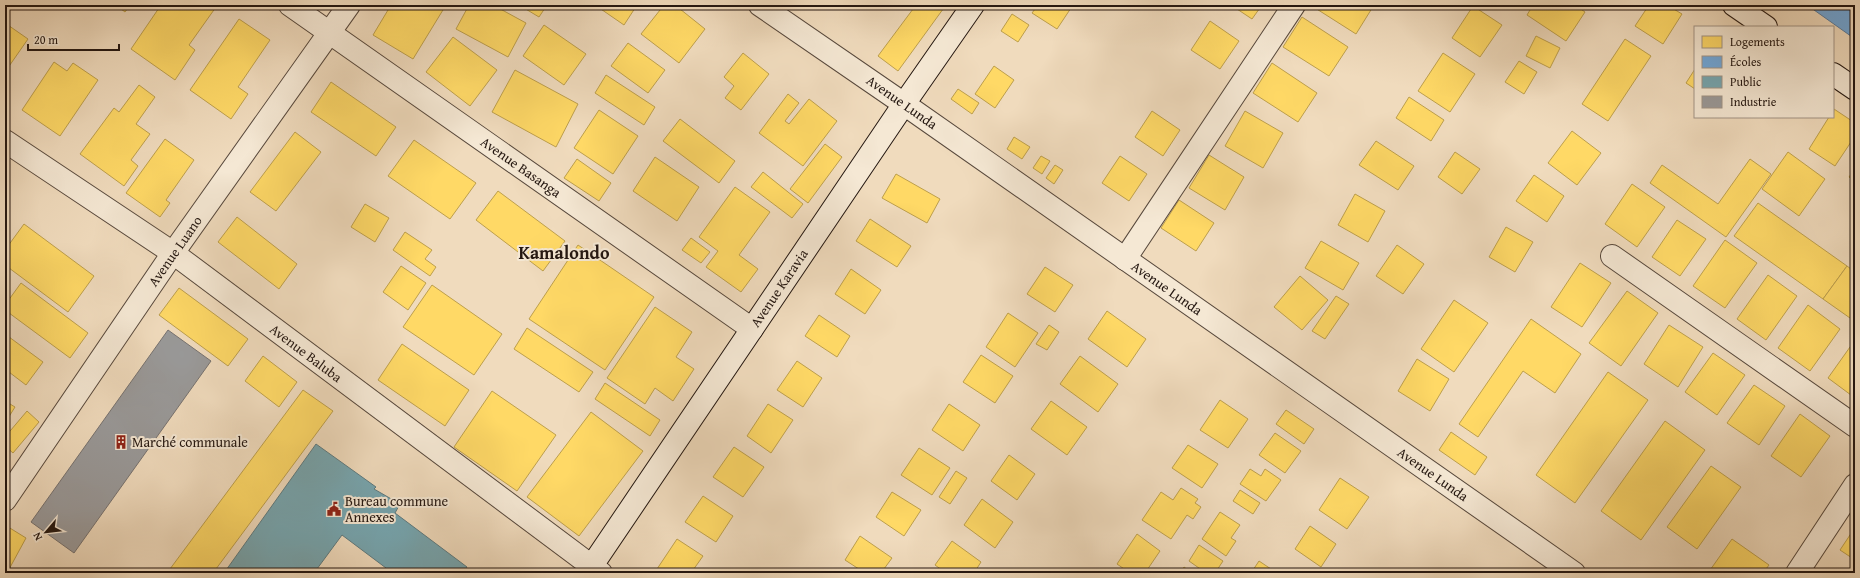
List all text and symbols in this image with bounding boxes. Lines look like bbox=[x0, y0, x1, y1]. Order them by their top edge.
scale bar bbox=[28, 26, 119, 52]
legend bbox=[1694, 26, 1834, 118]
text: 20 m bbox=[34, 31, 58, 48]
text: Logements bbox=[1730, 33, 1785, 50]
text: Écoles bbox=[1730, 53, 1762, 70]
street label: Avenue Lunda bbox=[862, 70, 942, 134]
text: Public bbox=[1730, 73, 1762, 90]
text: Industrie bbox=[1730, 93, 1777, 110]
street label: Avenue Basanga bbox=[477, 132, 566, 202]
street label: Avenue Luano bbox=[143, 212, 207, 290]
district label: Kamalondo bbox=[519, 239, 610, 266]
street label: Avenue Karavia bbox=[745, 245, 813, 331]
street label: Avenue Lunda bbox=[1127, 256, 1207, 320]
street label: Avenue Baluba bbox=[266, 319, 347, 387]
place label: Marché communale bbox=[132, 432, 248, 452]
building icon: Marché communale bbox=[113, 434, 129, 450]
street label: Avenue Lunda bbox=[1393, 442, 1473, 506]
place label: Bureau commune Annexes bbox=[345, 491, 449, 527]
public building icon: Bureau commune Annexes bbox=[326, 501, 342, 517]
north arrow bbox=[26, 512, 66, 552]
text: N bbox=[28, 529, 46, 544]

